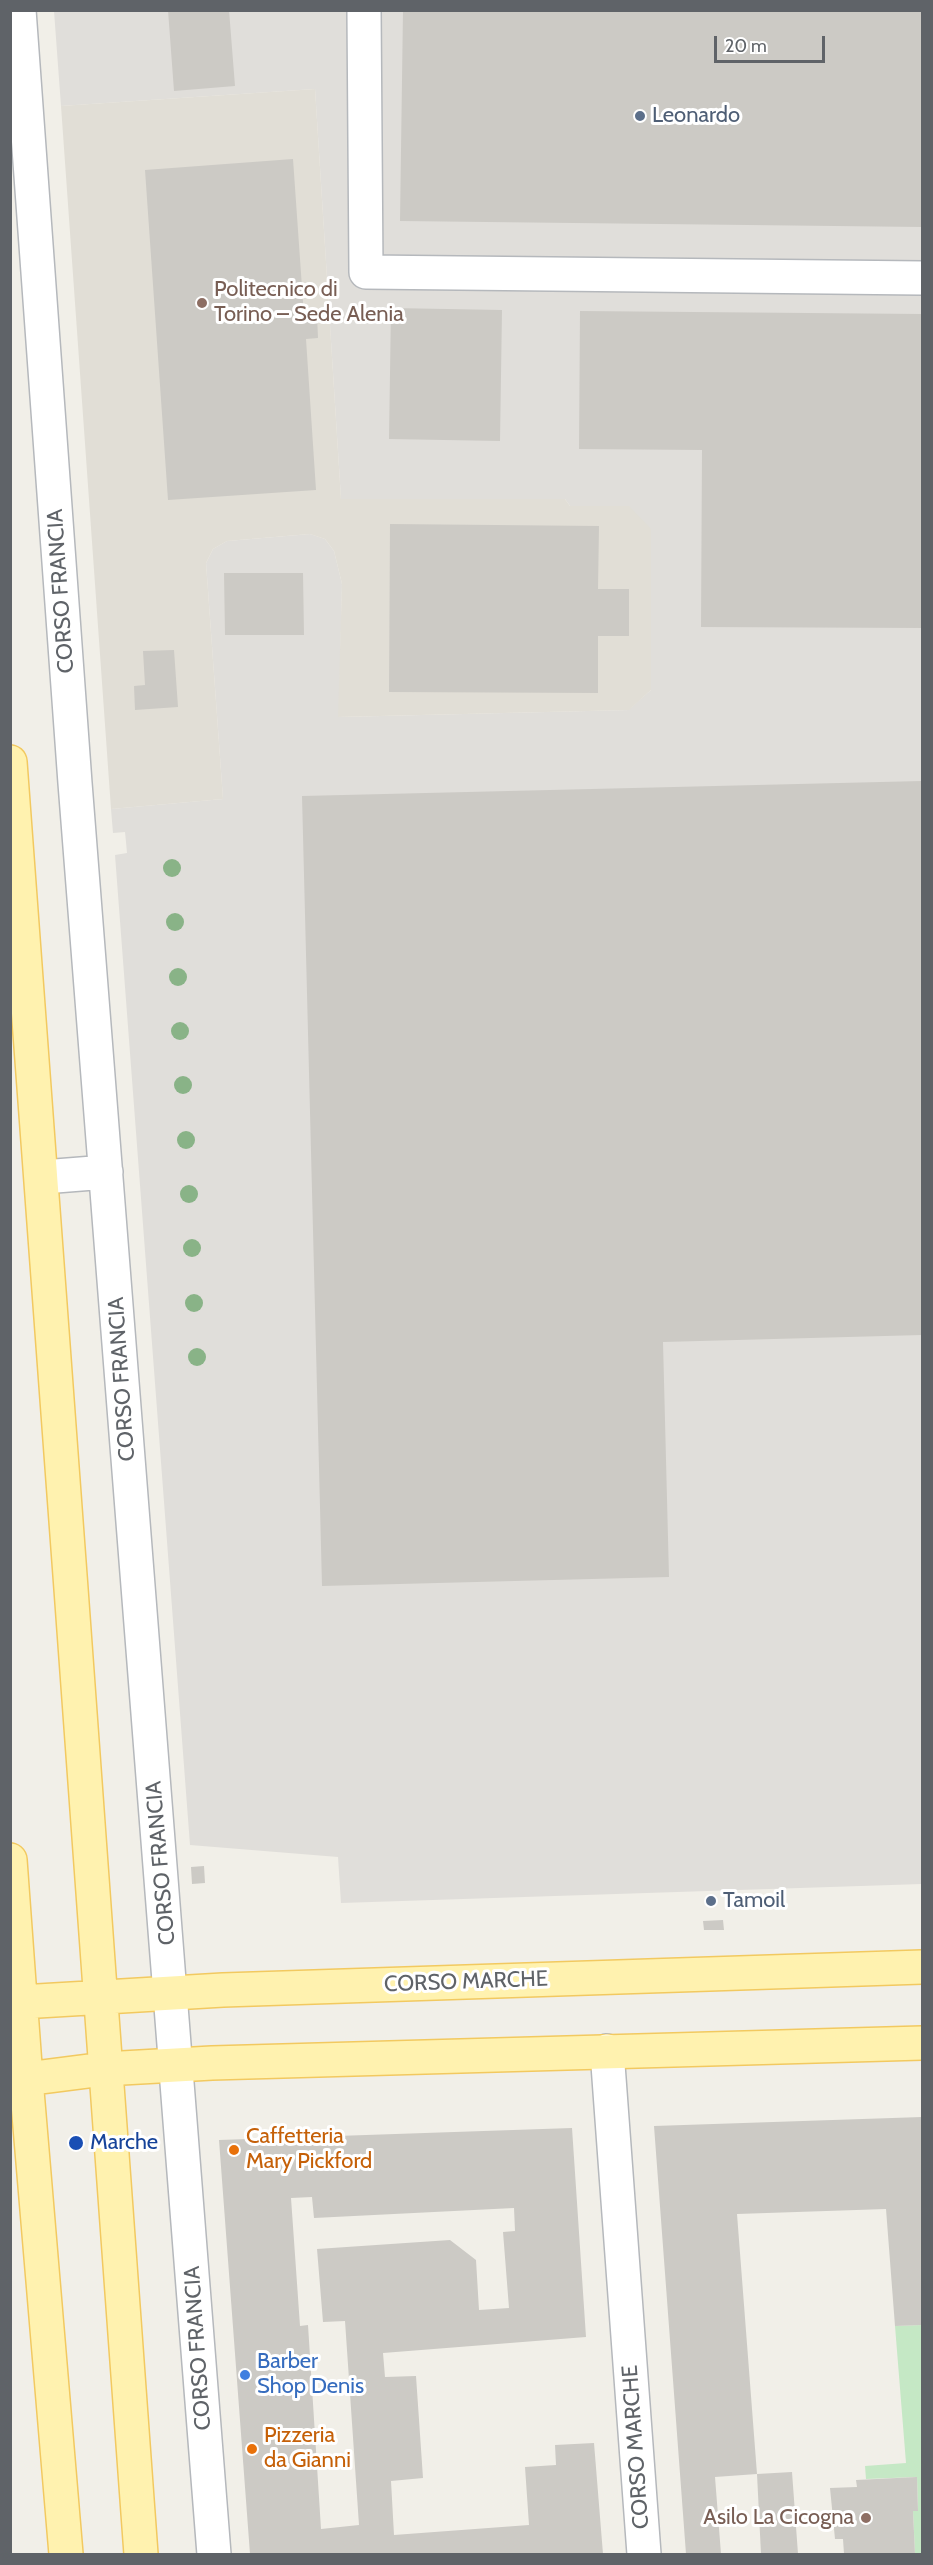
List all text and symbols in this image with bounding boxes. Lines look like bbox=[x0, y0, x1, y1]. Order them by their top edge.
scale bar bbox=[717, 24, 828, 62]
text: 20 m bbox=[725, 35, 767, 57]
place label: Leonardo bbox=[652, 103, 740, 129]
marker: Leonardo bbox=[633, 109, 647, 123]
place label: Politecnico di Torino – Sede Alenia bbox=[214, 277, 404, 328]
marker: Politecnico di Torino – Sede Alenia bbox=[195, 296, 209, 310]
street label: CORSO FRANCIA bbox=[42, 508, 80, 674]
street label: CORSO FRANCIA bbox=[103, 1296, 141, 1462]
street label: CORSO FRANCIA bbox=[141, 1780, 181, 1946]
place label: Tamoil bbox=[723, 1888, 785, 1914]
marker: Tamoil bbox=[704, 1894, 718, 1908]
street label: CORSO MARCHE bbox=[384, 1966, 548, 1998]
place label: Caffetteria Mary Pickford bbox=[246, 2124, 372, 2176]
place label: Marche bbox=[90, 2130, 158, 2156]
marker: Marche bbox=[67, 2134, 85, 2152]
marker: Caffetteria Mary Pickford bbox=[227, 2143, 241, 2157]
street label: CORSO FRANCIA bbox=[179, 2265, 217, 2431]
place label: Barber Shop Denis bbox=[257, 2349, 364, 2400]
street label: CORSO MARCHE bbox=[617, 2364, 655, 2530]
marker: Barber Shop Denis bbox=[238, 2368, 252, 2382]
place label: Pizzeria da Gianni bbox=[264, 2423, 351, 2474]
marker: Pizzeria da Gianni bbox=[245, 2442, 259, 2456]
place label: Asilo La Cicogna bbox=[703, 2505, 854, 2531]
marker: Asilo La Cicogna bbox=[859, 2511, 873, 2525]

